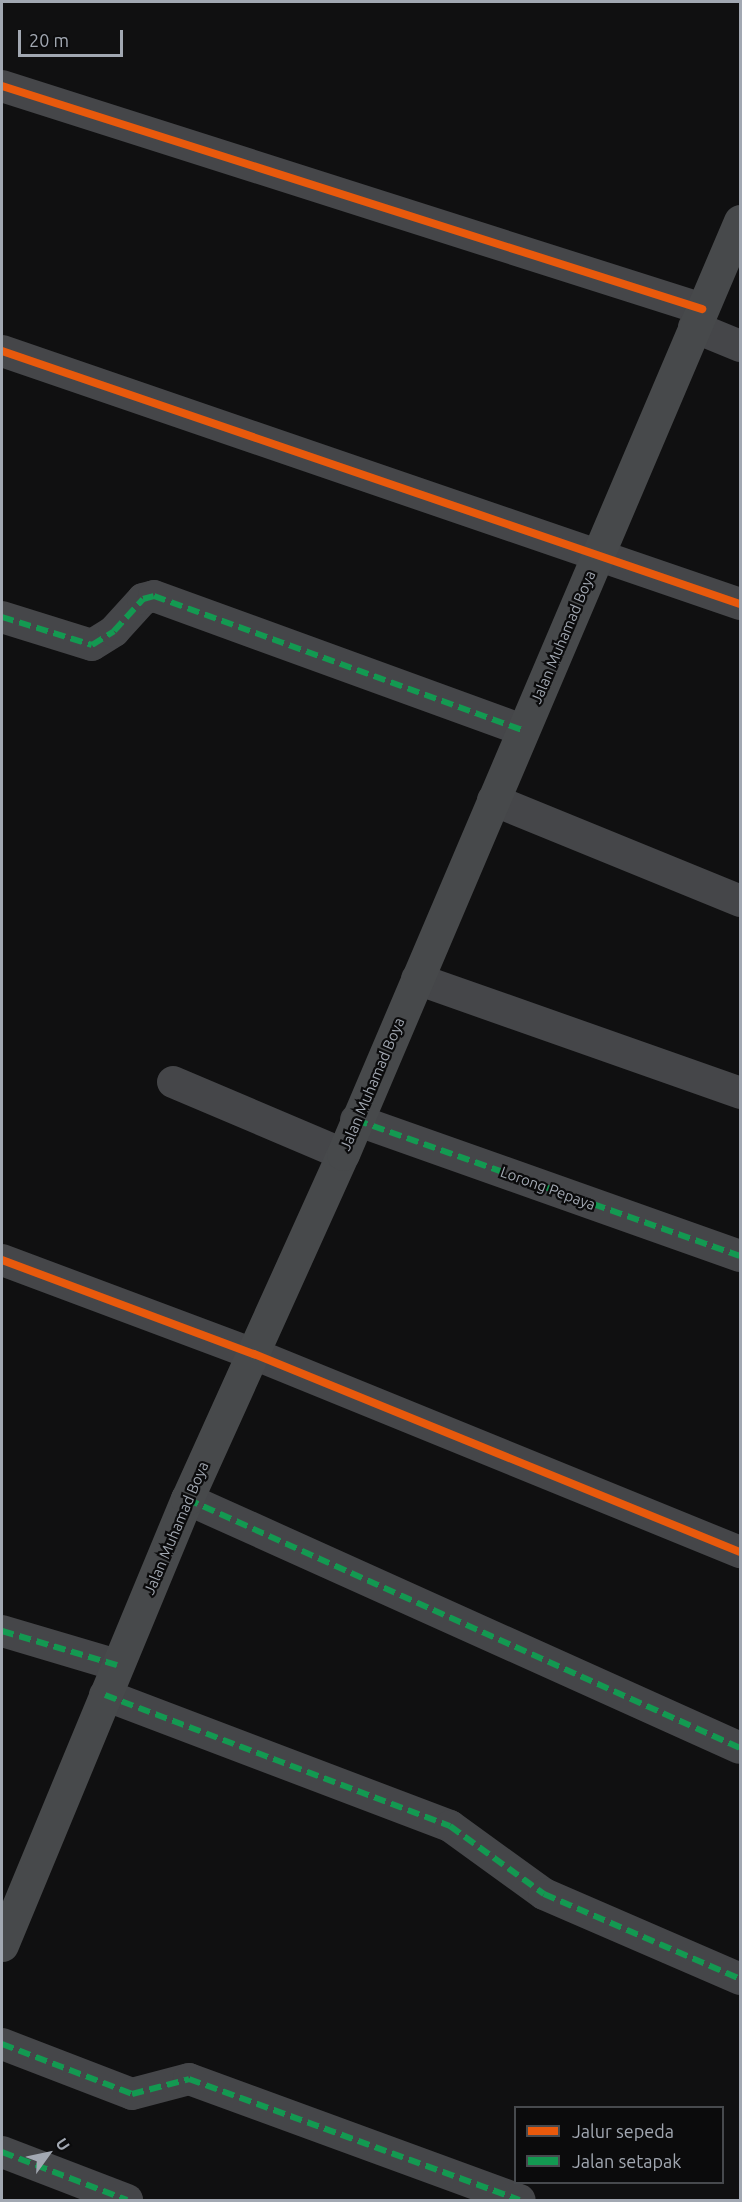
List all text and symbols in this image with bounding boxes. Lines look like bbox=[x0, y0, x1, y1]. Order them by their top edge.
scale bar bbox=[21, 18, 126, 56]
text: 20 m bbox=[29, 30, 69, 50]
street label: Jalan Muhamad Boya bbox=[527, 568, 599, 706]
street label: Jalan Muhamad Boya bbox=[336, 1015, 408, 1153]
street label: Lorong Pepaya bbox=[498, 1162, 598, 1214]
street label: Jalan Muhamad Boya bbox=[140, 1459, 212, 1597]
legend bbox=[514, 2106, 724, 2184]
text: Jalur sepeda bbox=[572, 2121, 674, 2141]
north arrow bbox=[18, 2124, 78, 2184]
text: U bbox=[52, 2135, 74, 2154]
text: Jalan setapak bbox=[572, 2151, 681, 2171]

